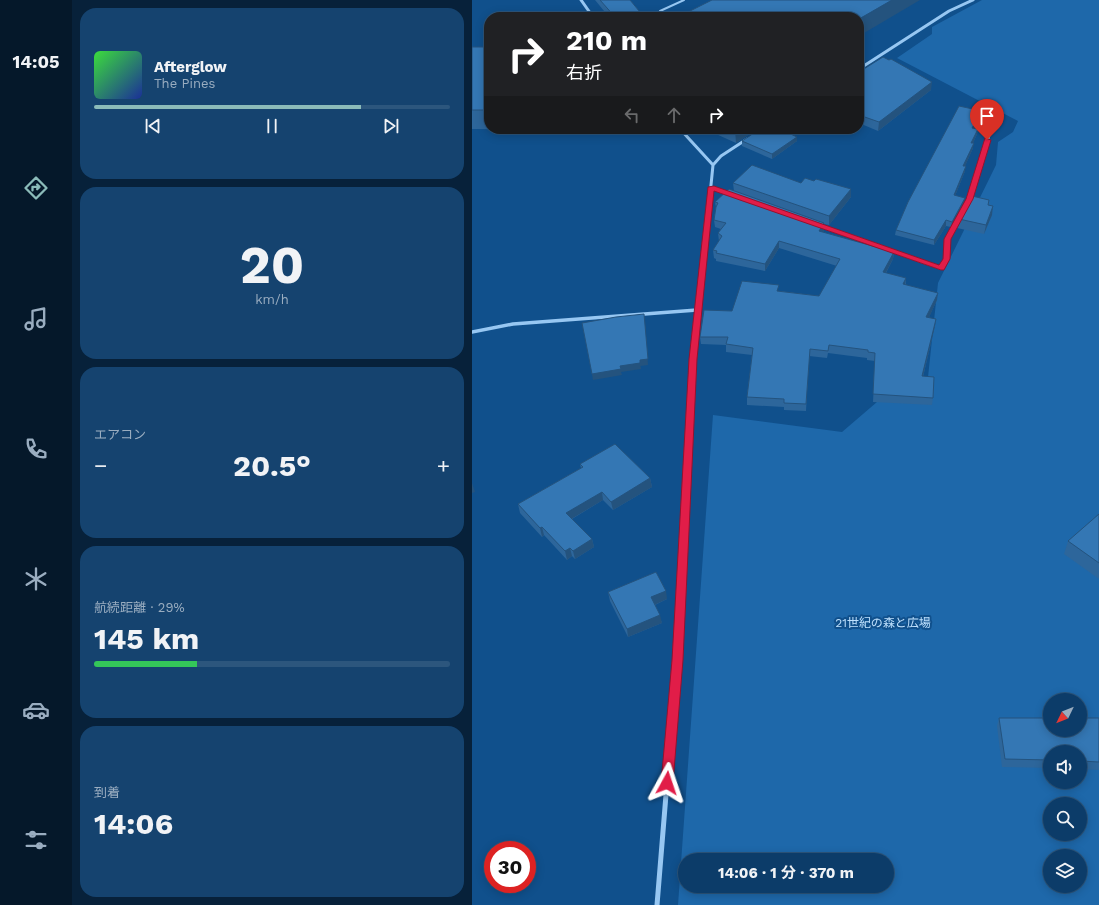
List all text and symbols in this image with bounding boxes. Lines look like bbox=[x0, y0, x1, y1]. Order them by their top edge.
text: 210 m bbox=[566, 24, 647, 57]
icon: right bbox=[500, 28, 552, 80]
text: 14:05 bbox=[13, 51, 59, 72]
text: Afterglow bbox=[154, 58, 227, 76]
text: 右折 bbox=[566, 62, 602, 83]
text: The Pines bbox=[154, 76, 215, 91]
pin bbox=[970, 99, 1004, 140]
icon: left bbox=[621, 104, 643, 126]
icon: ahead bbox=[663, 104, 685, 126]
icon: right bbox=[705, 104, 727, 126]
icon: arrive bbox=[976, 105, 998, 127]
icon: previous bbox=[142, 115, 164, 137]
icon: pause bbox=[261, 115, 283, 137]
icon: next bbox=[380, 115, 402, 137]
icon: directions bbox=[22, 174, 50, 202]
text: 20 bbox=[240, 235, 304, 296]
text: km/h bbox=[255, 292, 289, 307]
icon: music bbox=[22, 305, 50, 333]
text: エアコン bbox=[94, 427, 146, 442]
icon: phone bbox=[22, 435, 50, 463]
text: 20.5° bbox=[233, 448, 311, 483]
text: − bbox=[94, 453, 107, 478]
text: + bbox=[437, 453, 450, 478]
icon: climate bbox=[22, 565, 50, 593]
text: 航続距離 · 29% bbox=[94, 600, 185, 615]
park label: 21世紀の森と広場 bbox=[835, 616, 931, 630]
text: 145 km bbox=[94, 621, 199, 656]
north arrow bbox=[1043, 693, 1087, 737]
map controls bbox=[1043, 693, 1087, 893]
icon: car bbox=[22, 696, 50, 724]
button: sound bbox=[1043, 745, 1087, 789]
position arrow bbox=[646, 762, 688, 804]
text: 到着 bbox=[94, 785, 120, 800]
button: search bbox=[1043, 797, 1087, 841]
text: 14:06 bbox=[94, 806, 173, 841]
icon: filters bbox=[22, 826, 50, 854]
speed limit sign: 30 bbox=[484, 841, 536, 893]
button: layers bbox=[1043, 849, 1087, 893]
text: 14:06 · 1 分 · 370 m bbox=[718, 864, 854, 882]

